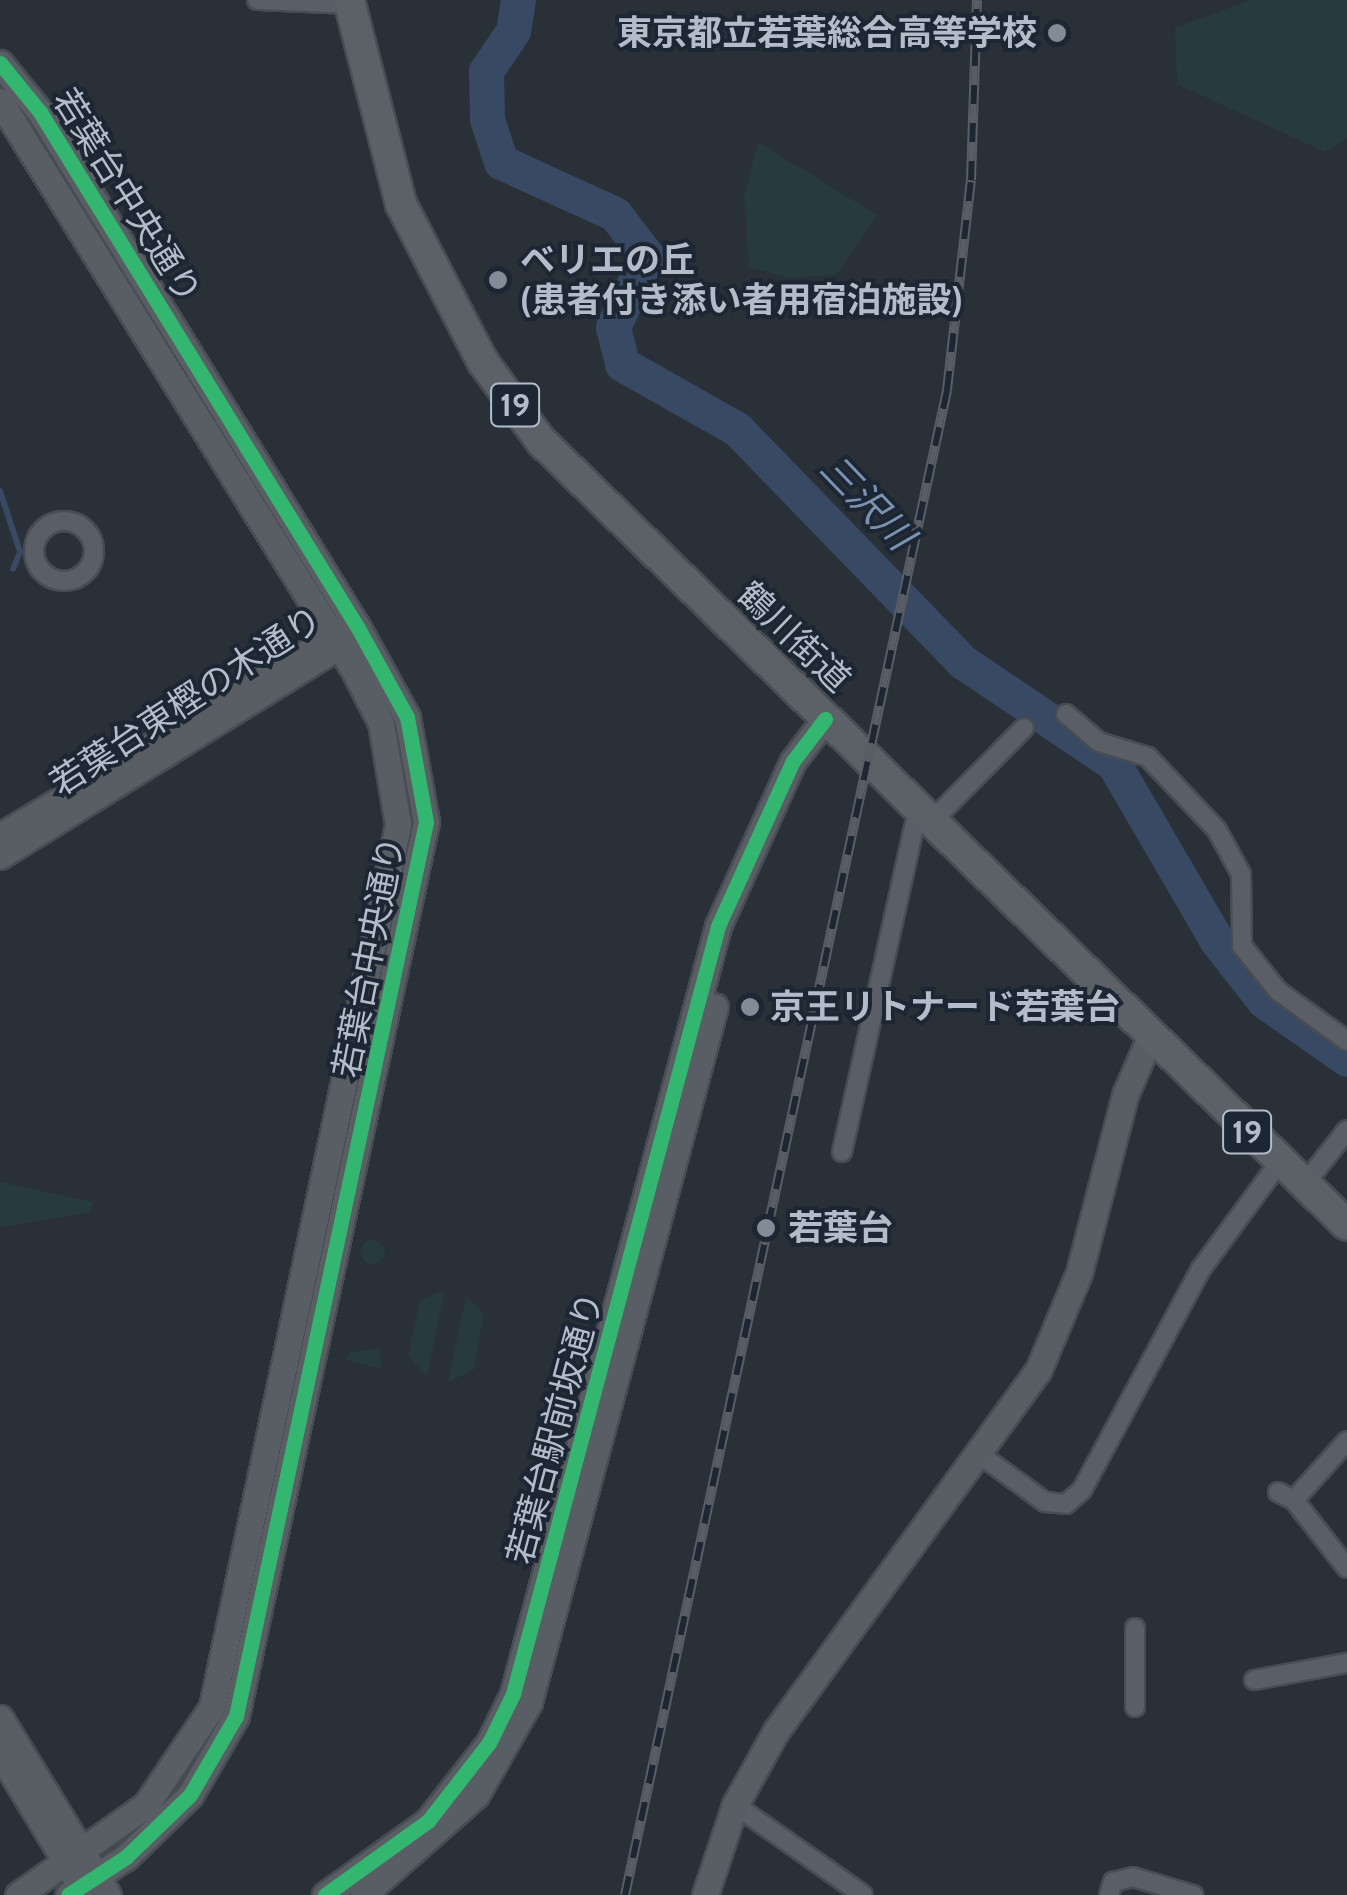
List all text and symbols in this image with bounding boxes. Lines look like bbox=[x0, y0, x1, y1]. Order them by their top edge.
place label: 東京都立若葉総合高等学校 bbox=[617, 12, 1037, 54]
marker: 東京都立若葉総合高等学校 bbox=[1046, 22, 1068, 44]
street label: 若葉台中央通り bbox=[44, 81, 210, 311]
place label: ベリエの丘 (患者付き添い者用宿泊施設) bbox=[520, 239, 963, 321]
marker: ベリエの丘 (患者付き添い者用宿泊施設) bbox=[485, 267, 511, 293]
road number: 19 bbox=[490, 378, 540, 432]
water label: 三沢川 bbox=[811, 445, 923, 559]
street label: 鶴川街道 bbox=[729, 573, 859, 701]
street label: 若葉台東樫の木通り bbox=[42, 598, 330, 804]
street label: 若葉台中央通り bbox=[325, 833, 413, 1081]
place label: 京王リトナード若葉台 bbox=[770, 986, 1120, 1028]
marker: 京王リトナード若葉台 bbox=[739, 996, 761, 1018]
road number: 19 bbox=[1222, 1105, 1272, 1159]
place label: 若葉台 bbox=[788, 1207, 893, 1249]
marker: 若葉台 bbox=[753, 1215, 779, 1241]
street label: 若葉台駅前坂通り bbox=[498, 1287, 612, 1569]

